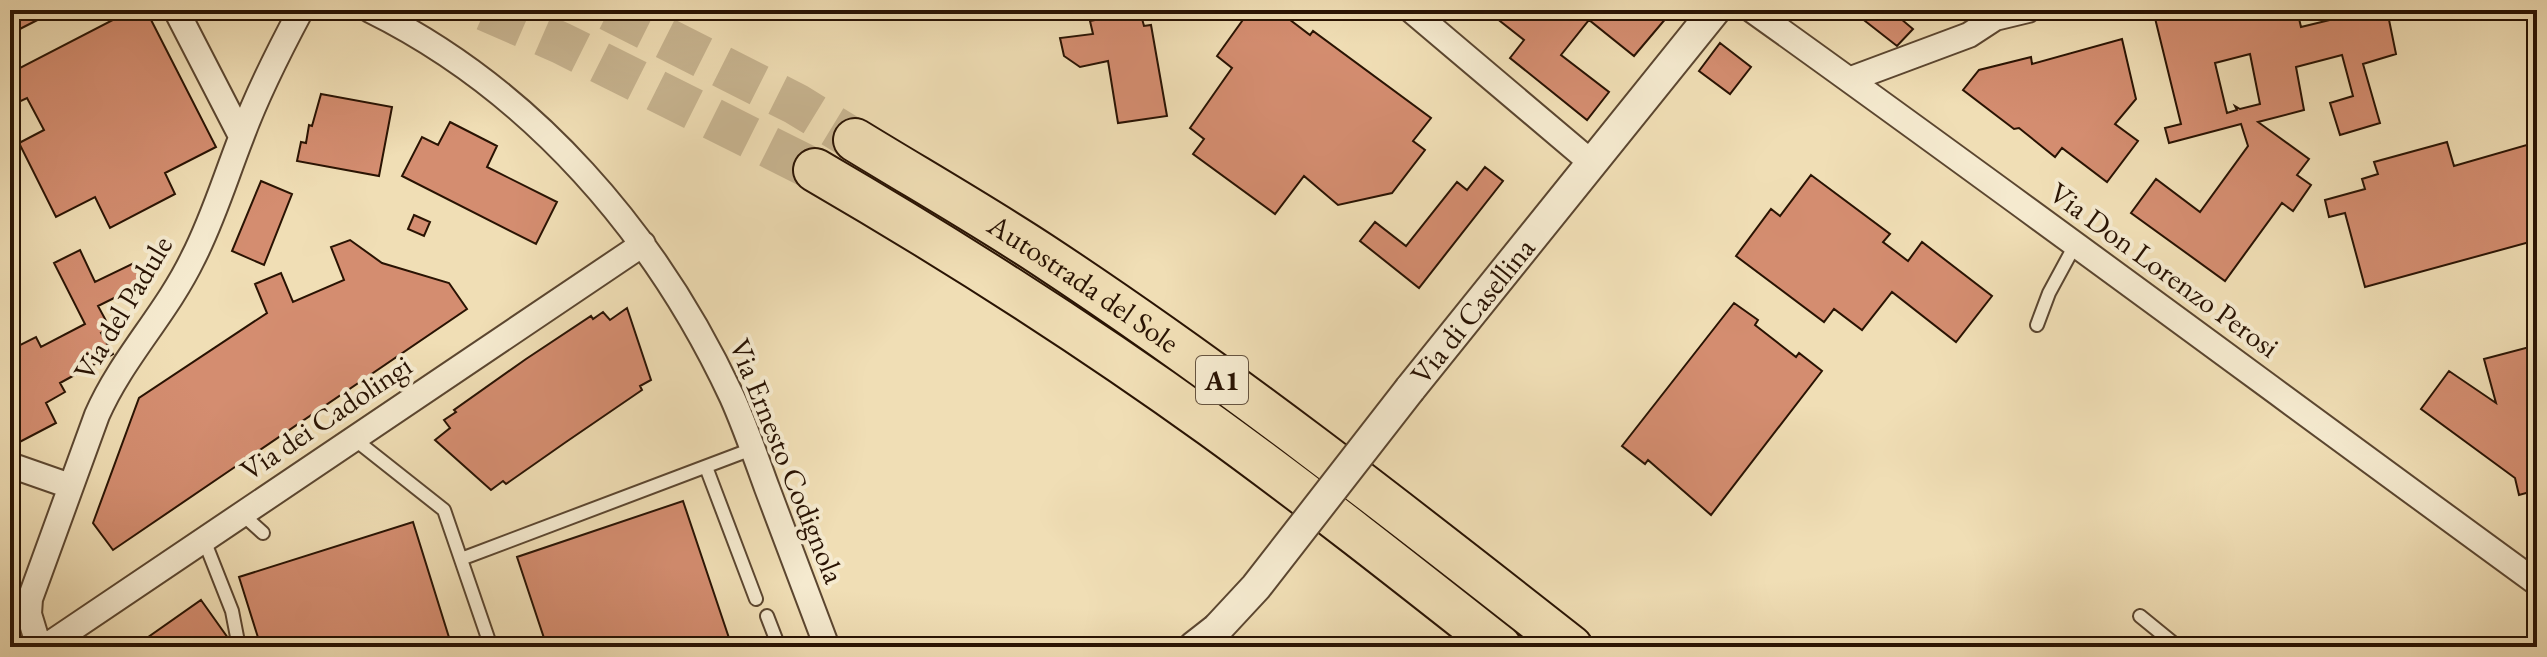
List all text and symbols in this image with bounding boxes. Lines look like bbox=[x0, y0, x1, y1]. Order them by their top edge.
street label: Via Don Lorenzo Perosi bbox=[2042, 173, 2287, 366]
street label: Autostrada del Sole bbox=[980, 205, 1187, 362]
street label: Via del Padule bbox=[64, 228, 181, 387]
street label: Via di Casellina bbox=[1401, 229, 1543, 392]
street label: Via Ernesto Codignola bbox=[721, 333, 854, 589]
street label: Via dei Cadolingi bbox=[232, 346, 419, 489]
road number: A1 bbox=[1196, 356, 1248, 404]

